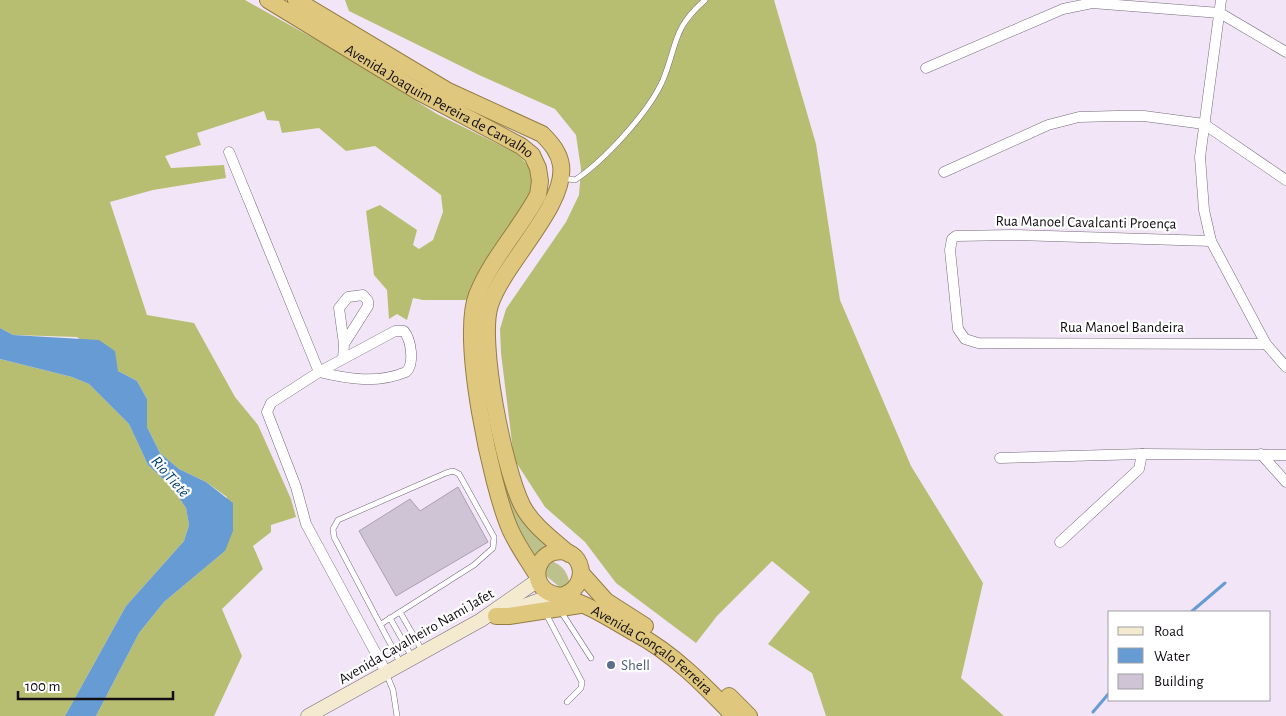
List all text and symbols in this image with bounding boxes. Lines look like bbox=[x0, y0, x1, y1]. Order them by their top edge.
street label: Avenida Joaquim Pereira de Carvalho bbox=[342, 42, 536, 161]
street label: Rua Manoel Cavalcanti Proença bbox=[995, 213, 1177, 232]
street label: Rua Manoel Bandeira bbox=[1060, 320, 1184, 335]
water label: Rio Tietê bbox=[148, 453, 193, 501]
street label: Avenida Cavalheiro Nami Jafet bbox=[336, 586, 496, 687]
street label: Avenida Gonçalo Ferreira bbox=[589, 603, 715, 698]
legend bbox=[1108, 611, 1271, 701]
text: Road bbox=[1154, 624, 1184, 639]
text: Water bbox=[1154, 649, 1190, 664]
place label: Shell bbox=[621, 658, 650, 673]
marker: Shell bbox=[605, 659, 617, 671]
scale bar bbox=[18, 668, 172, 700]
text: Building bbox=[1154, 674, 1204, 689]
text: 100 m bbox=[25, 679, 60, 694]

